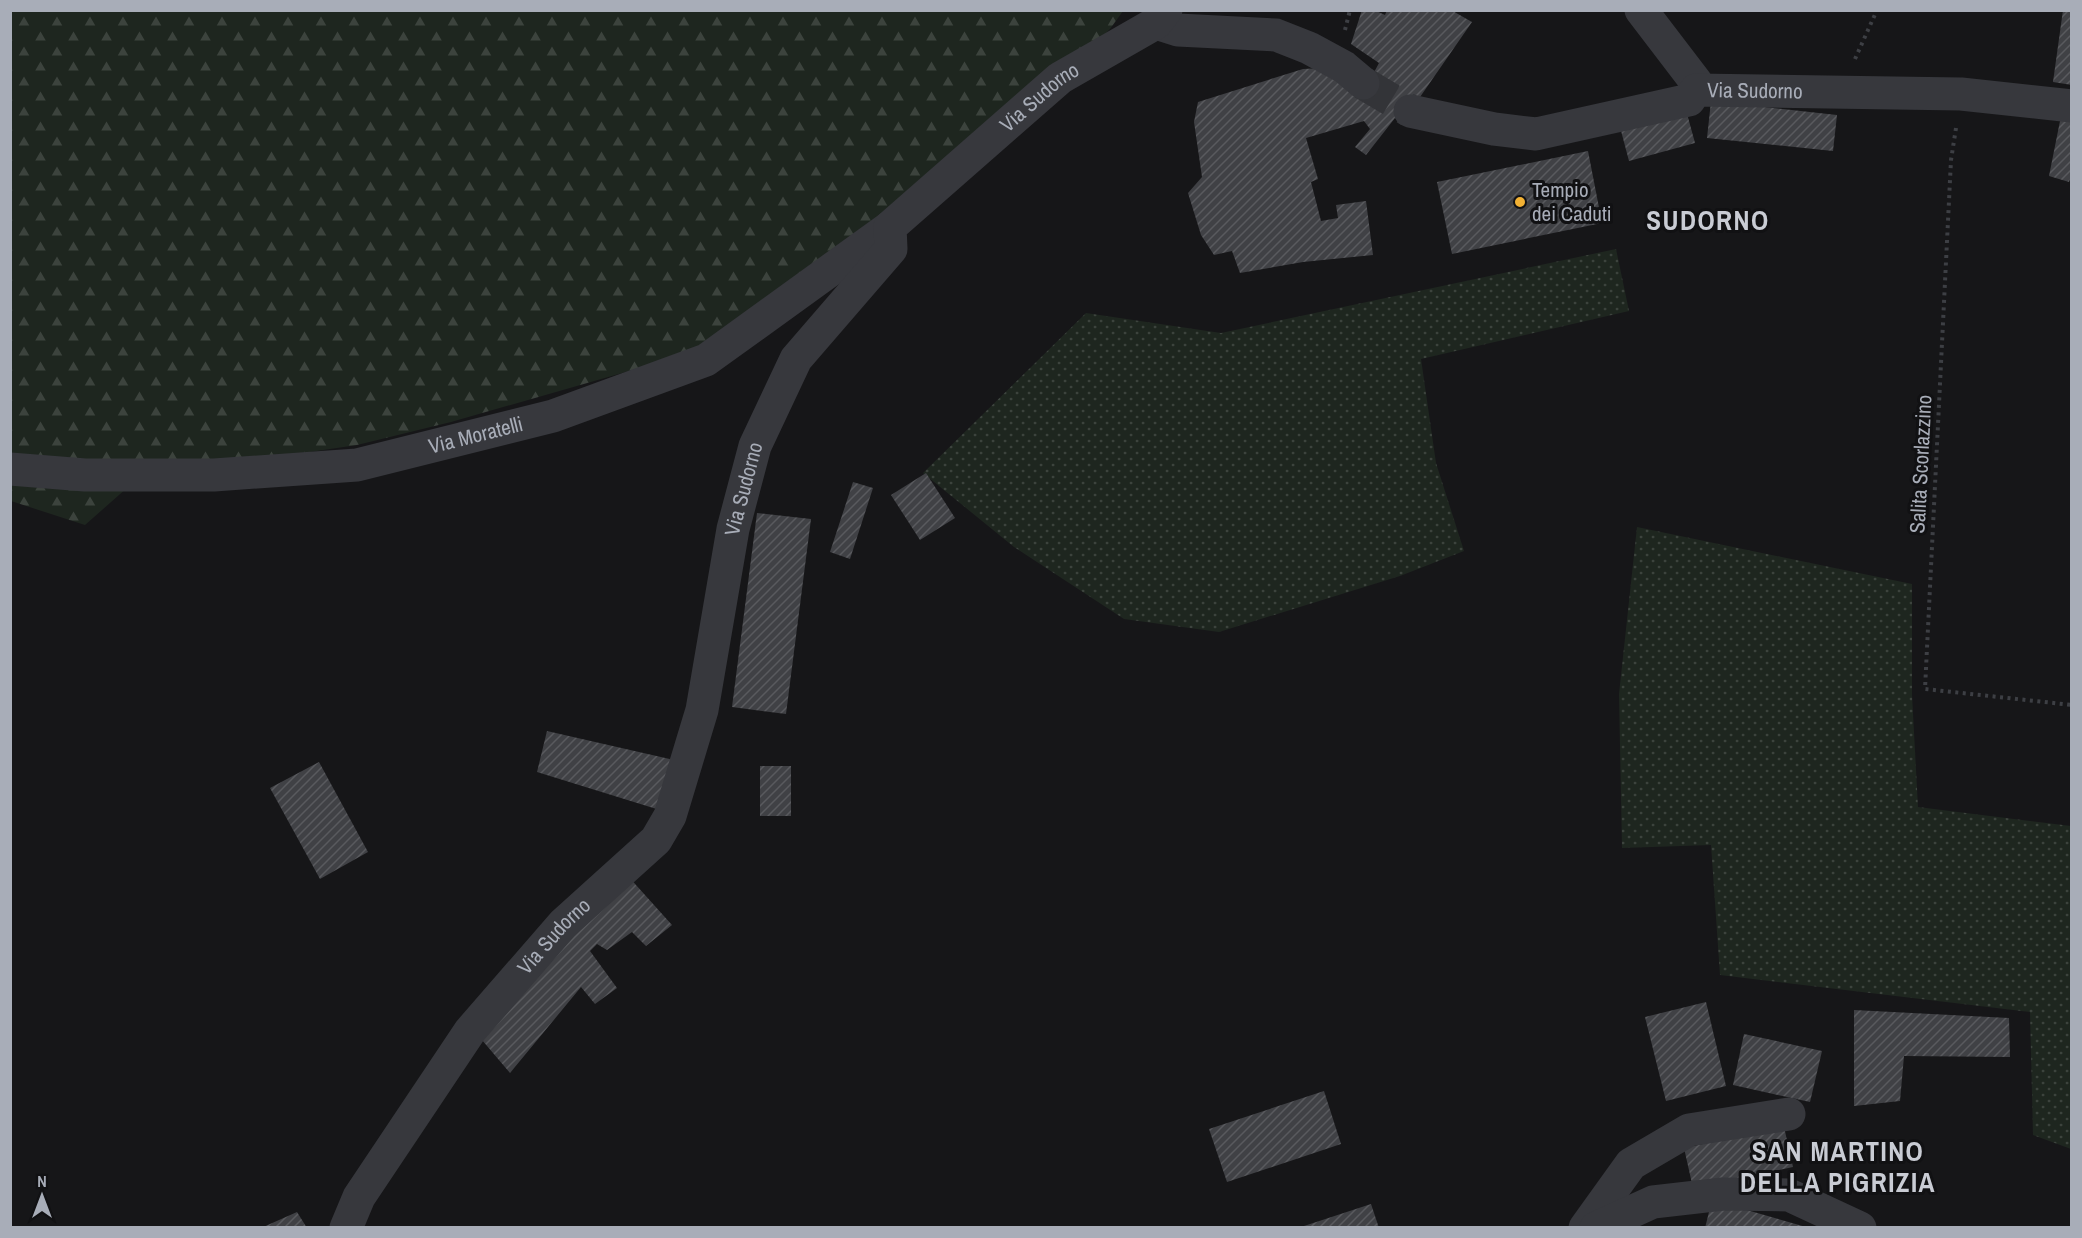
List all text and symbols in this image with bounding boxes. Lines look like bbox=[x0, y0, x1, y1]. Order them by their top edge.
street label: Via Sudorno bbox=[993, 55, 1084, 138]
street label: Via Sudorno bbox=[1707, 75, 1803, 106]
place label: Tempio dei Caduti bbox=[1532, 175, 1611, 228]
marker: Tempio dei Caduti bbox=[1513, 195, 1527, 209]
district label: SUDORNO bbox=[1646, 202, 1770, 238]
street label: Salita Scorlazzino bbox=[1902, 394, 1939, 534]
street label: Via Moratelli bbox=[425, 409, 526, 461]
street label: Via Sudorno bbox=[717, 439, 769, 538]
street label: Via Sudorno bbox=[510, 891, 597, 981]
district label: SAN MARTINO DELLA PIGRIZIA bbox=[1740, 1133, 1936, 1200]
north arrow bbox=[12, 1166, 72, 1226]
text: N bbox=[37, 1170, 47, 1192]

